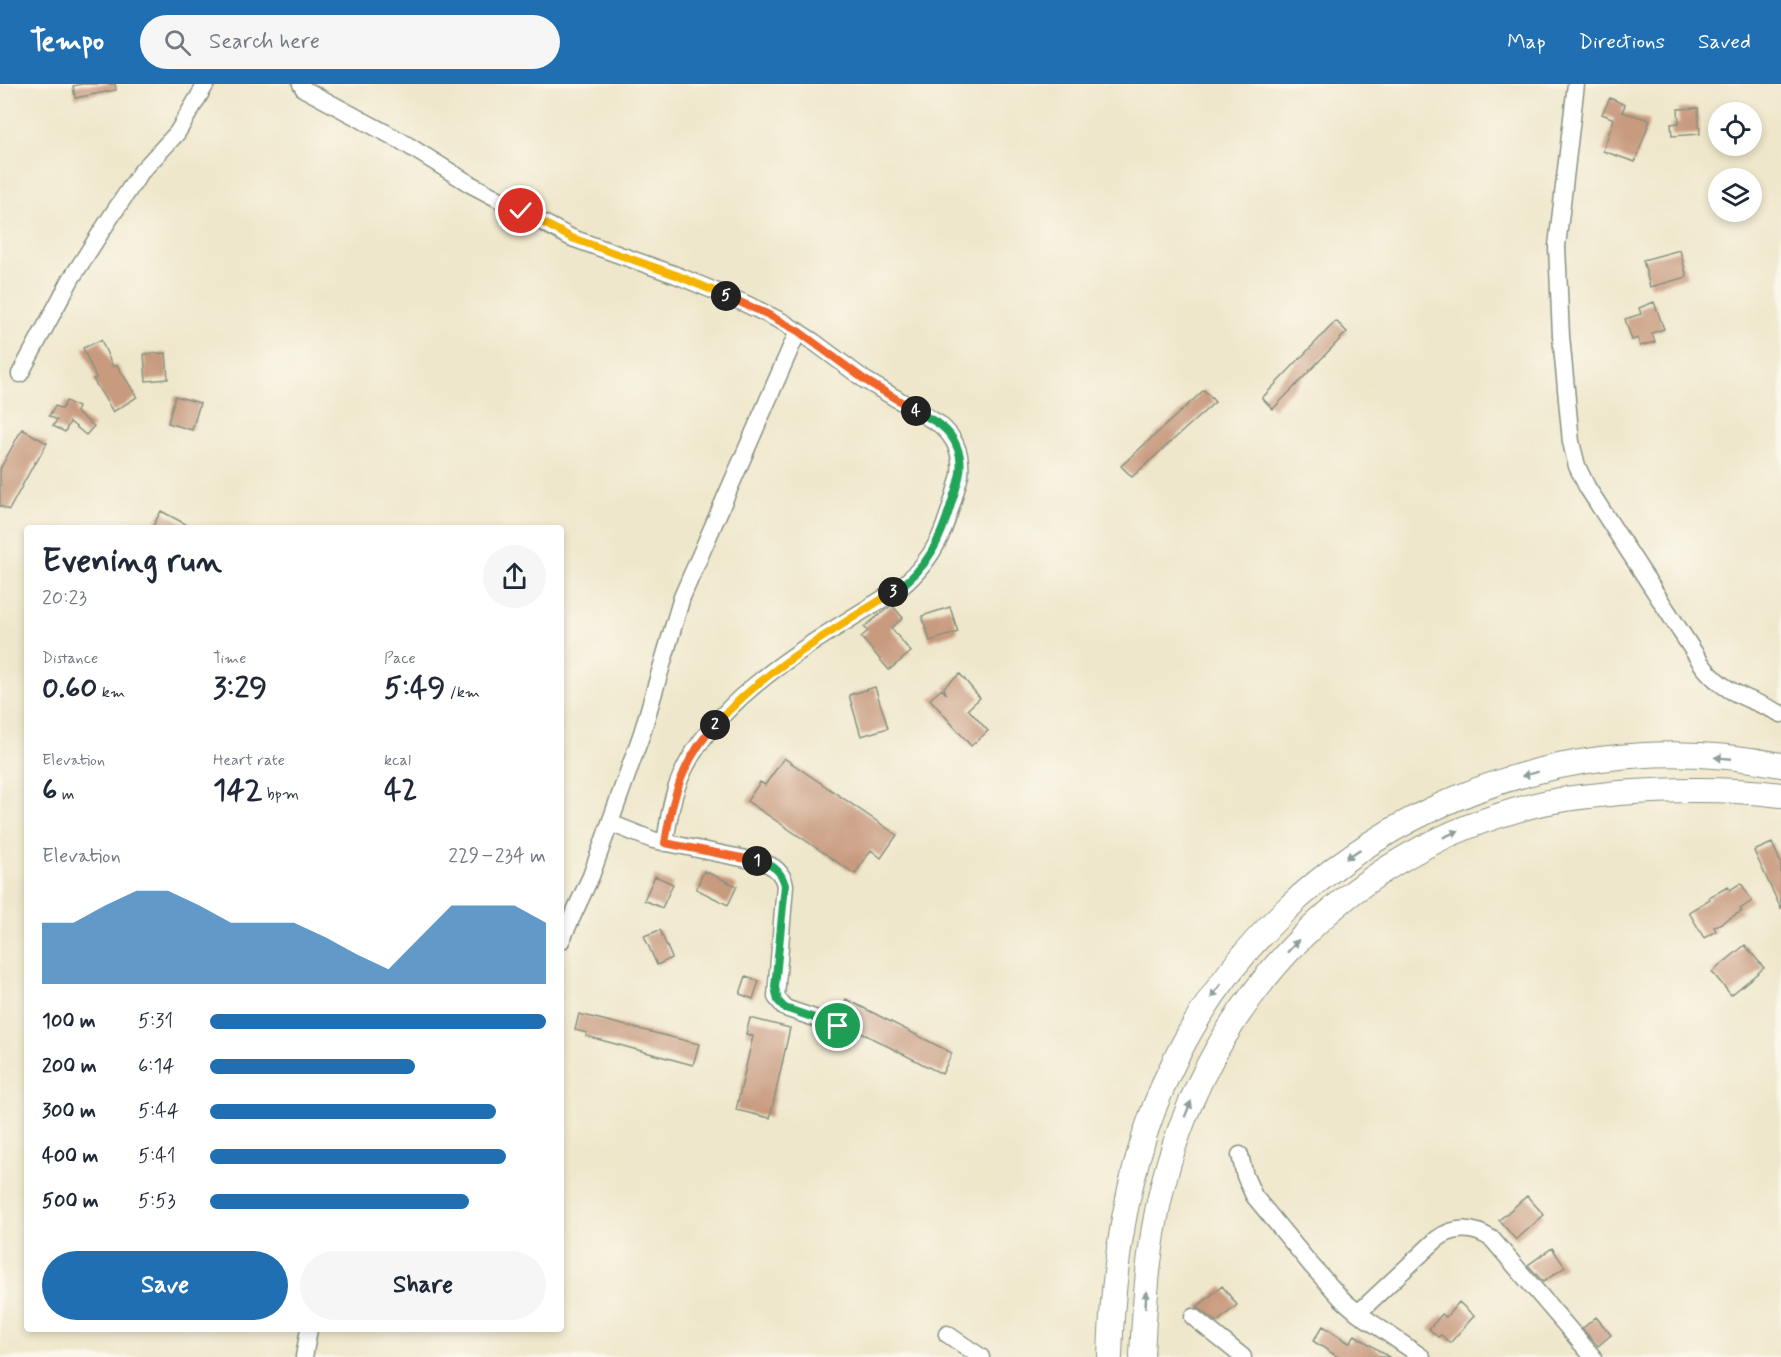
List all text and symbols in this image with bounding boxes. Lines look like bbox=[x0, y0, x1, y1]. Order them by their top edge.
search box bbox=[140, 15, 560, 69]
text: Tempo bbox=[30, 24, 104, 61]
icon: search bbox=[161, 26, 194, 59]
text: Search here bbox=[209, 28, 320, 56]
text: Map bbox=[1507, 28, 1546, 56]
text: Directions bbox=[1579, 28, 1665, 56]
text: Saved bbox=[1698, 28, 1751, 56]
map controls bbox=[1708, 102, 1762, 222]
button: locate bbox=[1708, 102, 1762, 156]
button: layers bbox=[1708, 168, 1762, 222]
pin bbox=[495, 185, 546, 236]
icon: check bbox=[504, 194, 537, 227]
pin: 5 bbox=[711, 281, 741, 311]
text: 5 bbox=[721, 285, 731, 306]
pin: 4 bbox=[901, 396, 931, 426]
text: 4 bbox=[911, 400, 921, 421]
text: Evening run bbox=[42, 540, 222, 584]
button: share bbox=[483, 545, 546, 608]
pin: 3 bbox=[878, 577, 908, 607]
text: 3 bbox=[889, 581, 897, 602]
text: 20:23 bbox=[42, 585, 87, 612]
text: Distance bbox=[42, 648, 98, 669]
text: Time bbox=[213, 648, 247, 669]
text: Pace bbox=[384, 648, 416, 669]
text: 0.60 bbox=[42, 669, 98, 708]
text: 3:29 bbox=[213, 669, 267, 708]
text: 5:49 bbox=[384, 669, 445, 708]
text: km bbox=[98, 682, 125, 703]
text: /km bbox=[445, 682, 480, 703]
pin: 2 bbox=[700, 710, 730, 740]
text: 2 bbox=[711, 714, 719, 735]
text: Elevation bbox=[42, 750, 105, 771]
text: Heart rate bbox=[213, 750, 285, 771]
text: kcal bbox=[384, 750, 411, 771]
one-way arrow bbox=[1714, 753, 1733, 762]
one-way arrow bbox=[1521, 770, 1539, 779]
text: 6 bbox=[42, 771, 57, 810]
text: 142 bbox=[213, 771, 263, 810]
text: 42 bbox=[384, 771, 417, 810]
text: m bbox=[57, 784, 74, 805]
text: bpm bbox=[263, 784, 299, 805]
one-way arrow bbox=[1442, 829, 1460, 839]
text: Elevation bbox=[42, 843, 121, 870]
text: 229–234 m bbox=[448, 843, 546, 870]
pin: 1 bbox=[742, 846, 772, 876]
one-way arrow bbox=[1345, 848, 1361, 859]
text: 1 bbox=[753, 850, 761, 871]
one-way arrow bbox=[1286, 939, 1299, 954]
one-way arrow bbox=[1210, 982, 1222, 998]
pin bbox=[812, 1000, 863, 1051]
text: 100 m bbox=[42, 1008, 96, 1035]
text: 5:31 bbox=[138, 1008, 173, 1035]
icon: arrive bbox=[821, 1009, 854, 1042]
text: 200 m bbox=[42, 1053, 97, 1080]
text: 6:14 bbox=[138, 1053, 175, 1080]
text: 300 m bbox=[42, 1098, 96, 1125]
text: 5:44 bbox=[138, 1098, 179, 1125]
one-way arrow bbox=[1183, 1100, 1193, 1118]
text: 400 m bbox=[42, 1143, 98, 1170]
text: 5:41 bbox=[138, 1143, 176, 1170]
text: 500 m bbox=[42, 1188, 99, 1215]
text: 5:53 bbox=[138, 1188, 176, 1215]
button: Save bbox=[42, 1251, 288, 1320]
button: Share bbox=[300, 1251, 546, 1320]
one-way arrow bbox=[1141, 1289, 1150, 1308]

